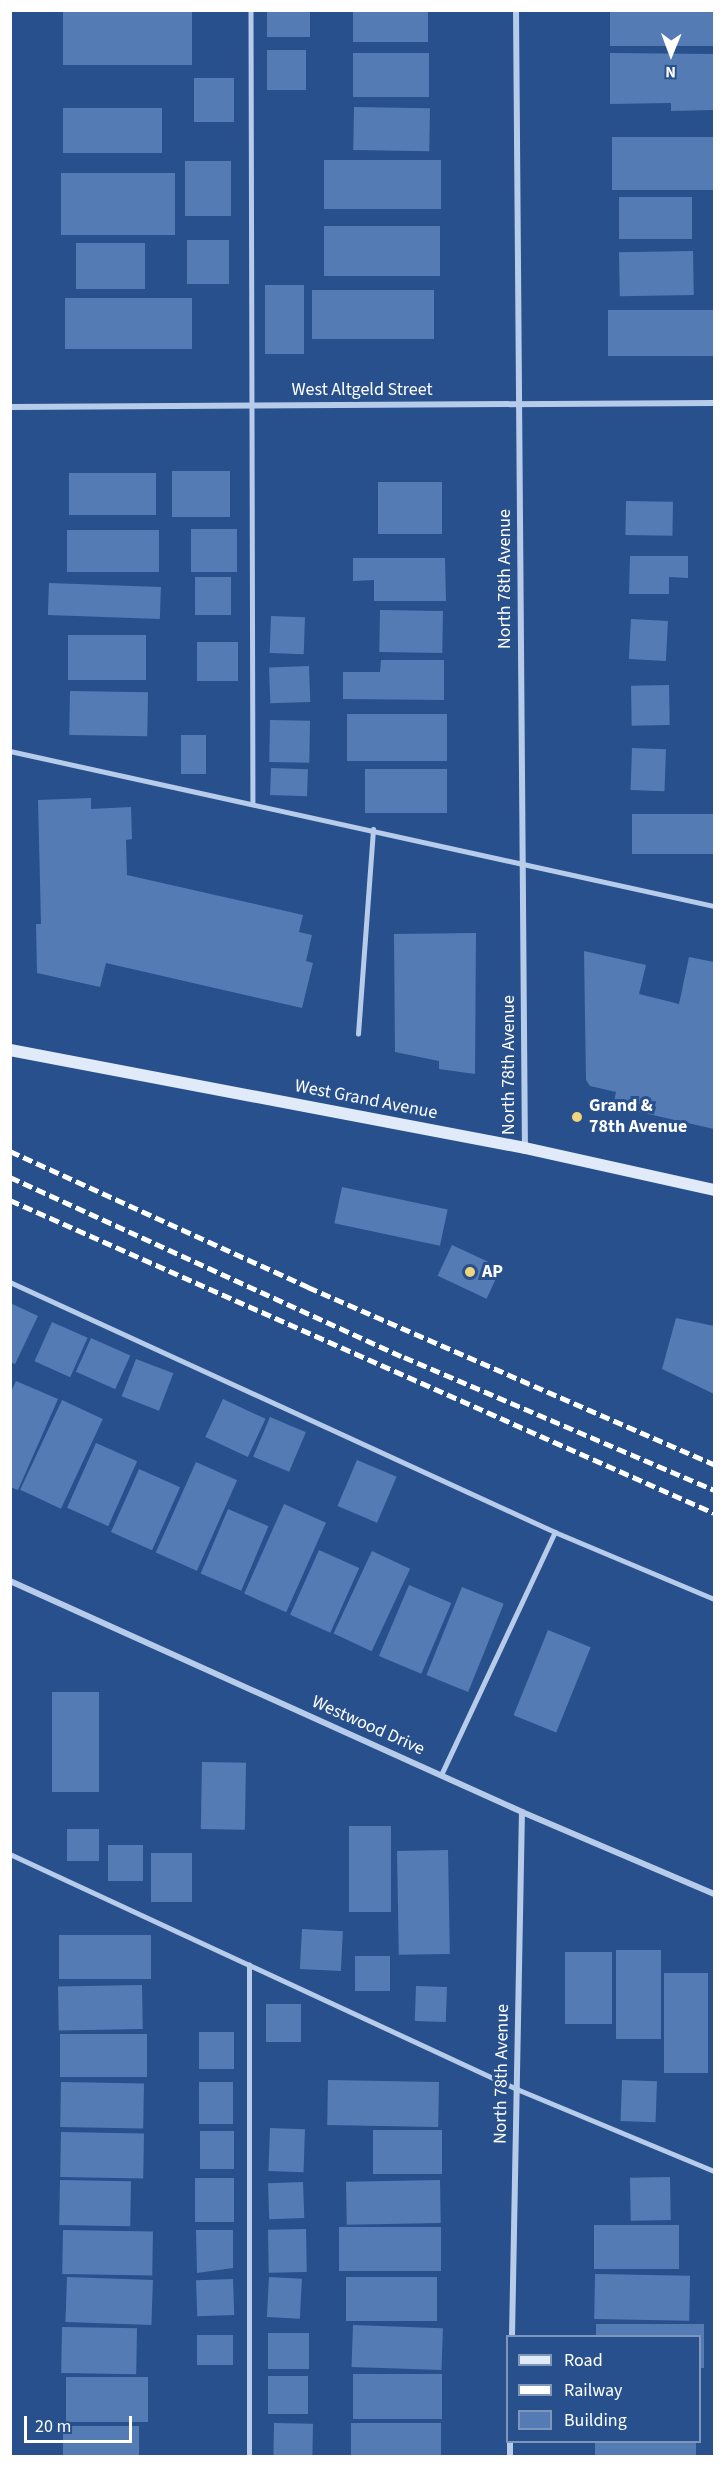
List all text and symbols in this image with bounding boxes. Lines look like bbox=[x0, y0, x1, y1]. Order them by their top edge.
north arrow bbox=[641, 24, 701, 84]
text: N bbox=[665, 61, 676, 83]
street label: West Altgeld Street bbox=[291, 379, 433, 401]
street label: North 78th Avenue bbox=[494, 509, 516, 649]
street label: North 78th Avenue bbox=[498, 995, 520, 1135]
street label: West Grand Avenue bbox=[293, 1076, 439, 1124]
place label: Grand & 78th Avenue bbox=[589, 1096, 687, 1138]
marker: Grand & 78th Avenue bbox=[570, 1110, 584, 1124]
place label: AP bbox=[482, 1261, 503, 1283]
marker: AP bbox=[463, 1265, 477, 1279]
street label: Westwood Drive bbox=[308, 1691, 428, 1761]
street label: North 78th Avenue bbox=[490, 2004, 514, 2144]
legend bbox=[506, 2335, 701, 2443]
text: Road bbox=[564, 2348, 603, 2373]
text: Railway bbox=[564, 2378, 623, 2403]
scale bar bbox=[27, 2404, 135, 2442]
text: Building bbox=[564, 2408, 627, 2433]
text: 20 m bbox=[35, 2414, 71, 2439]

